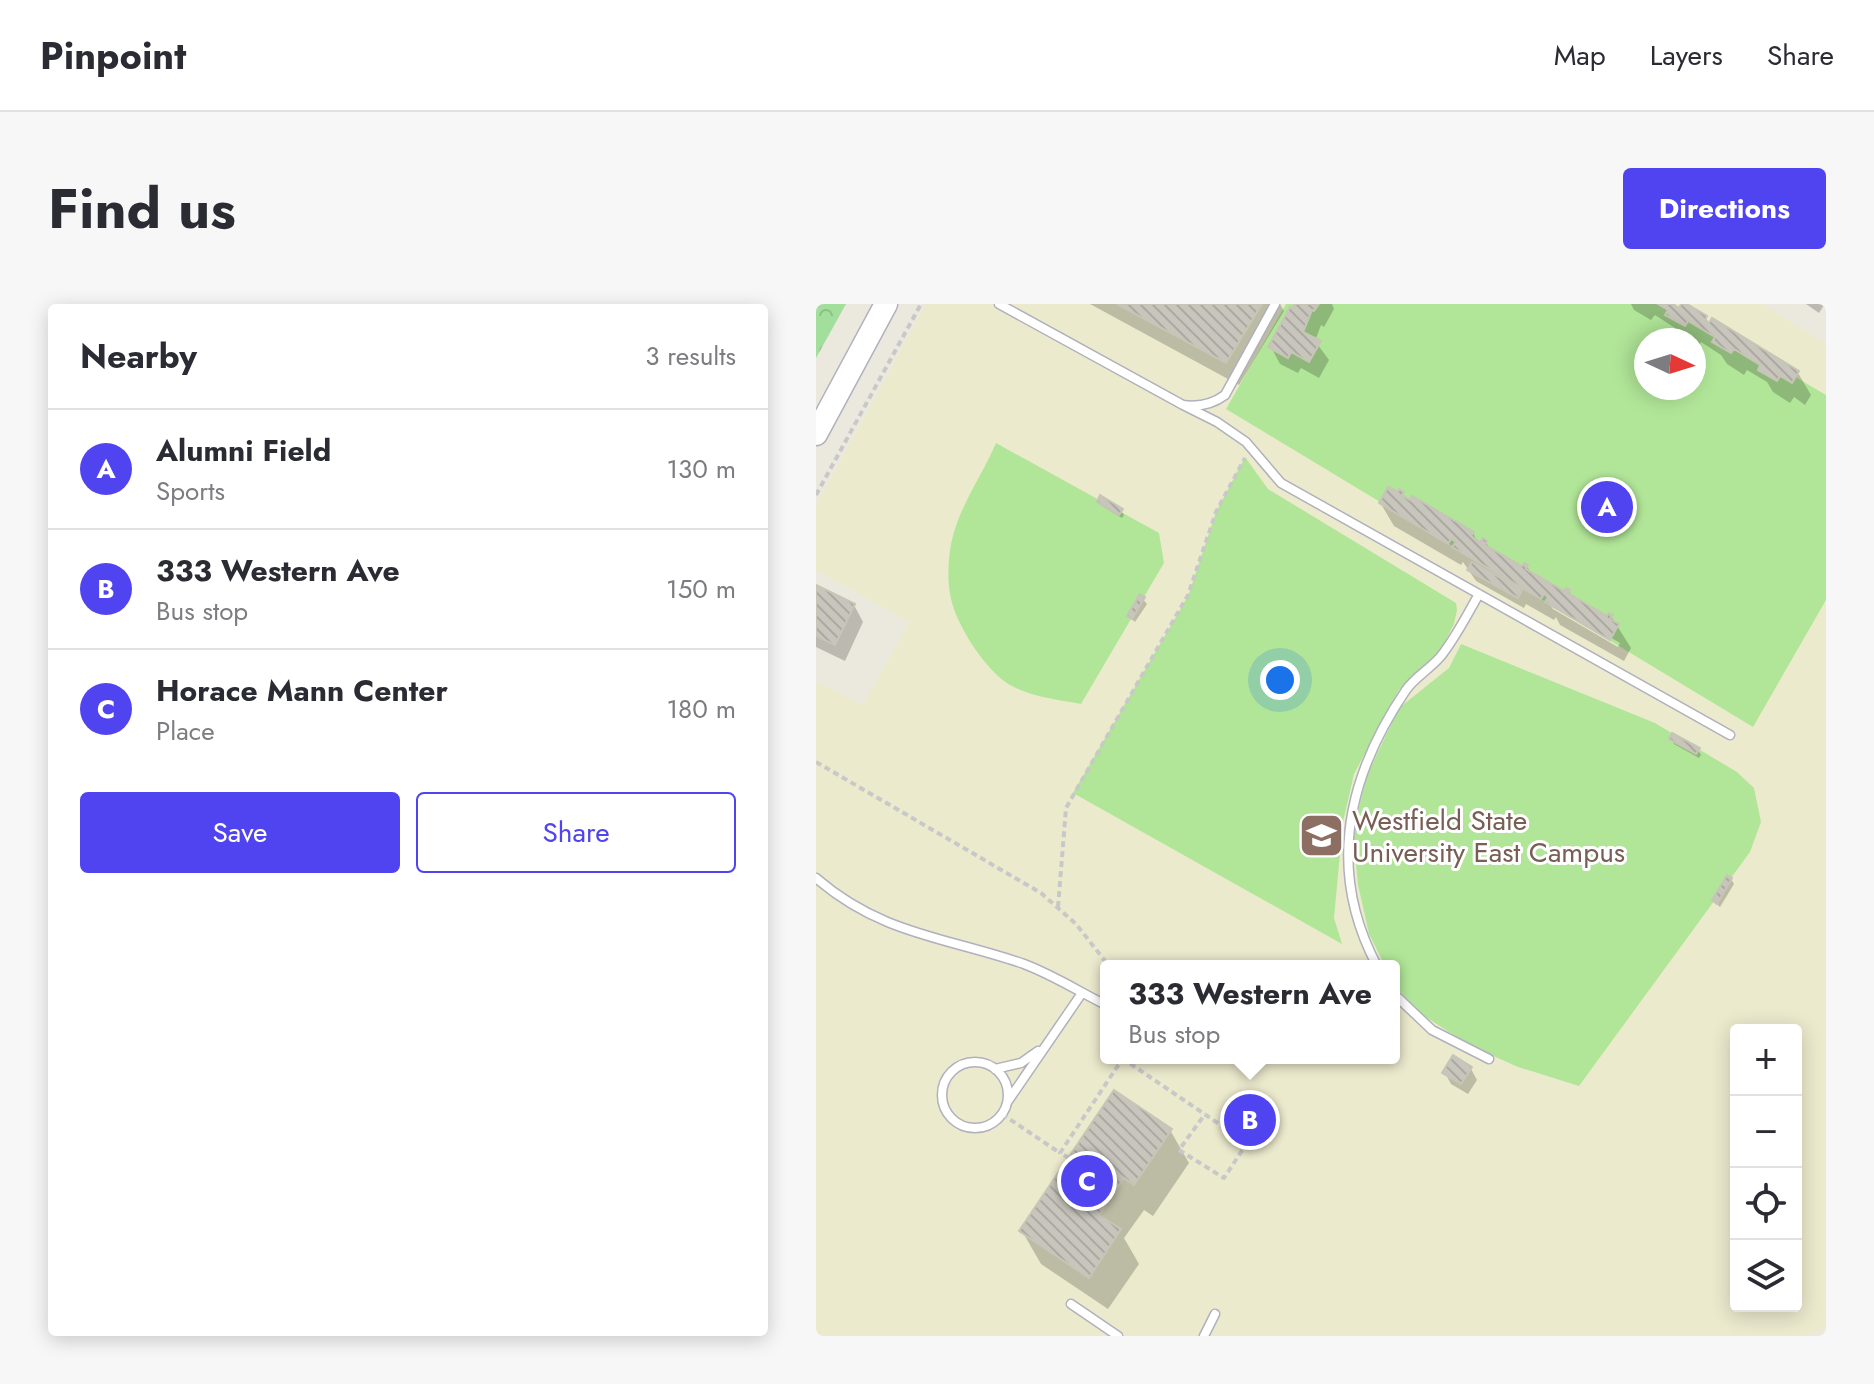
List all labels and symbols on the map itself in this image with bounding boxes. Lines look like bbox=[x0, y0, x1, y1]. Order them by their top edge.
north arrow bbox=[1634, 328, 1706, 400]
pin: A bbox=[1581, 477, 1633, 537]
your location bbox=[1260, 660, 1300, 700]
place label: Westfield State University East Campus bbox=[1352, 800, 1625, 873]
school or university icon: Westfield State University East Campus bbox=[1297, 812, 1345, 860]
pin: B bbox=[1224, 1090, 1276, 1150]
pin: C bbox=[1061, 1151, 1113, 1211]

